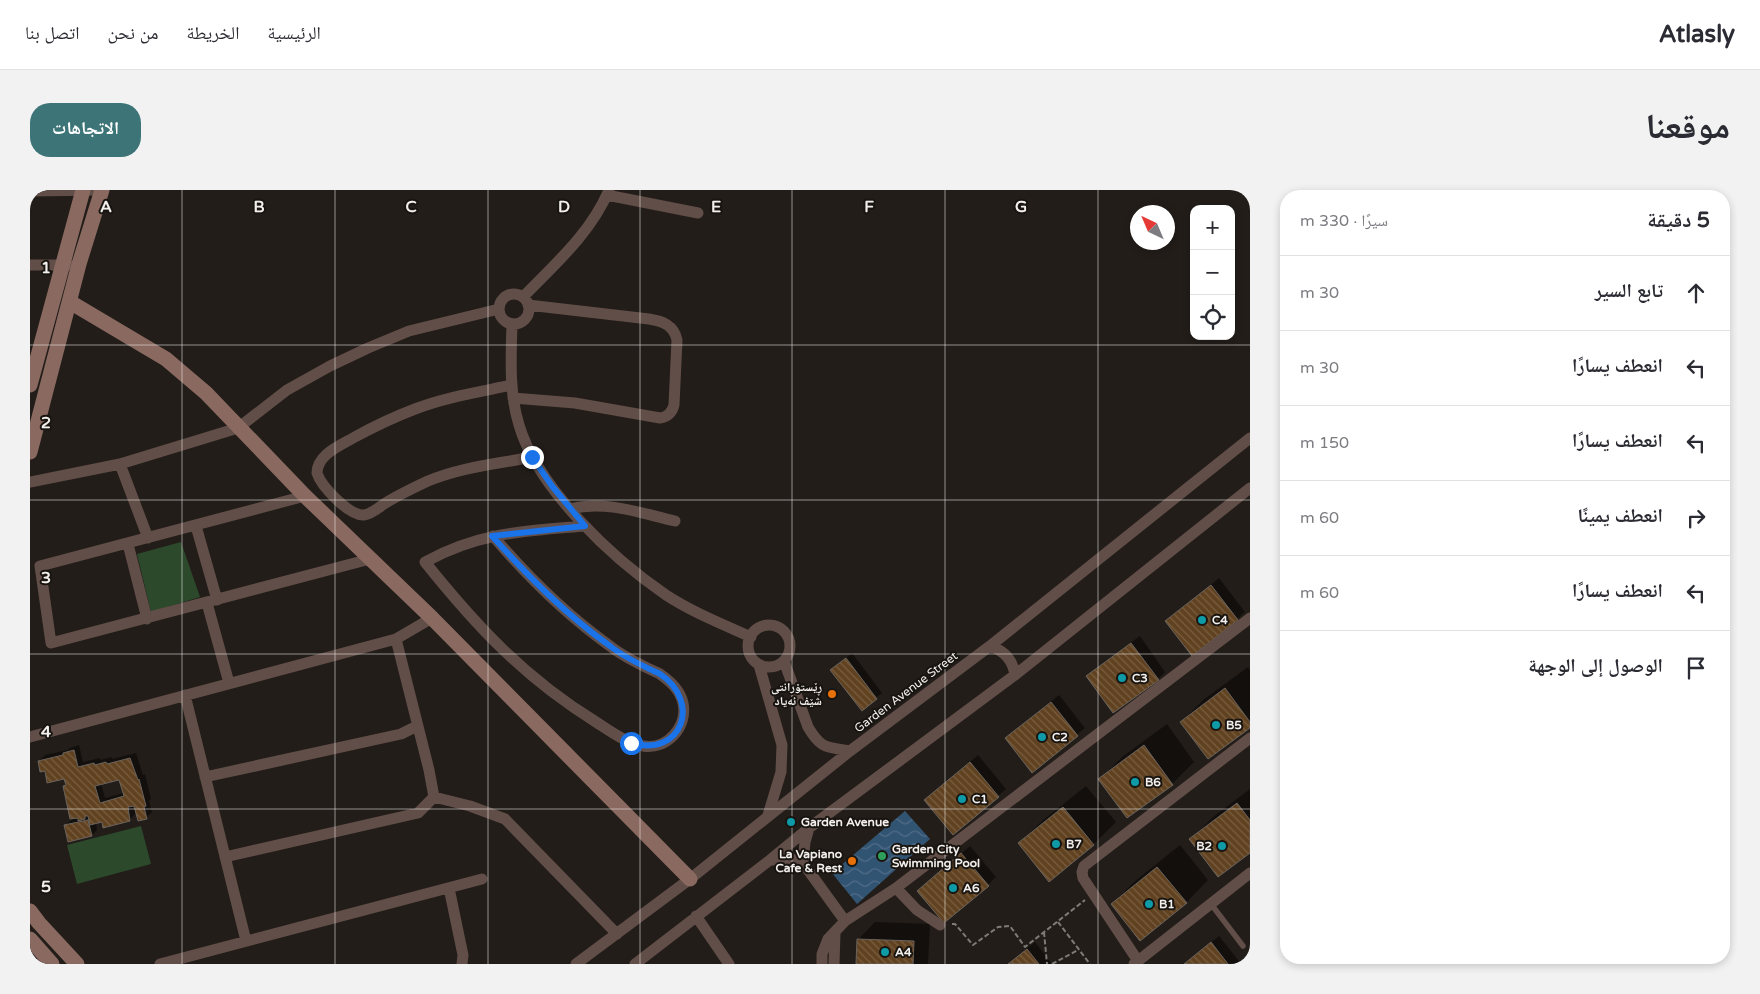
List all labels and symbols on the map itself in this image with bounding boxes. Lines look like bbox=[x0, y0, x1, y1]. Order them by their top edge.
text: A bbox=[100, 197, 112, 217]
text: B bbox=[253, 197, 265, 217]
text: C bbox=[405, 197, 417, 217]
text: D bbox=[558, 197, 570, 217]
text: E bbox=[711, 197, 721, 217]
text: F bbox=[864, 197, 874, 217]
text: G bbox=[1015, 197, 1027, 217]
north arrow bbox=[1130, 205, 1175, 250]
text: 1 bbox=[41, 258, 51, 278]
text: 2 bbox=[41, 413, 51, 433]
route end bbox=[521, 446, 544, 469]
text: 3 bbox=[41, 568, 51, 588]
place label: C4 bbox=[1212, 613, 1228, 627]
marker: C4 bbox=[1196, 614, 1208, 626]
street label: Garden Avenue Street bbox=[852, 648, 961, 735]
place label: C3 bbox=[1132, 671, 1148, 685]
marker: C3 bbox=[1116, 672, 1128, 684]
place label: ڕێستۆرانتی شێف ئەیاد bbox=[771, 680, 822, 708]
marker: ڕێستۆرانتی شێف ئەیاد bbox=[826, 688, 838, 700]
place label: B5 bbox=[1226, 718, 1242, 732]
marker: B5 bbox=[1210, 719, 1222, 731]
text: 4 bbox=[41, 722, 51, 742]
place label: C2 bbox=[1052, 730, 1068, 744]
marker: C2 bbox=[1036, 731, 1048, 743]
route start bbox=[620, 732, 643, 755]
place label: B6 bbox=[1145, 775, 1161, 789]
marker: B6 bbox=[1129, 776, 1141, 788]
place label: C1 bbox=[972, 792, 988, 806]
marker: C1 bbox=[956, 793, 968, 805]
place label: Garden Avenue bbox=[801, 815, 889, 829]
marker: Garden Avenue bbox=[785, 816, 797, 828]
place label: B7 bbox=[1066, 837, 1082, 851]
marker: B7 bbox=[1050, 838, 1062, 850]
place label: B2 bbox=[1196, 839, 1212, 853]
marker: B2 bbox=[1216, 840, 1228, 852]
place label: Garden City Swimming Pool bbox=[892, 842, 980, 871]
place label: La Vapiano Cafe & Rest bbox=[775, 847, 842, 875]
marker: Garden City Swimming Pool bbox=[876, 850, 888, 862]
marker: La Vapiano Cafe & Rest bbox=[846, 855, 858, 867]
text: 5 bbox=[41, 877, 51, 897]
place label: A6 bbox=[963, 881, 980, 895]
marker: A6 bbox=[947, 882, 959, 894]
place label: B1 bbox=[1159, 897, 1175, 911]
marker: B1 bbox=[1143, 898, 1155, 910]
place label: A4 bbox=[895, 945, 912, 959]
marker: A4 bbox=[879, 946, 891, 958]

